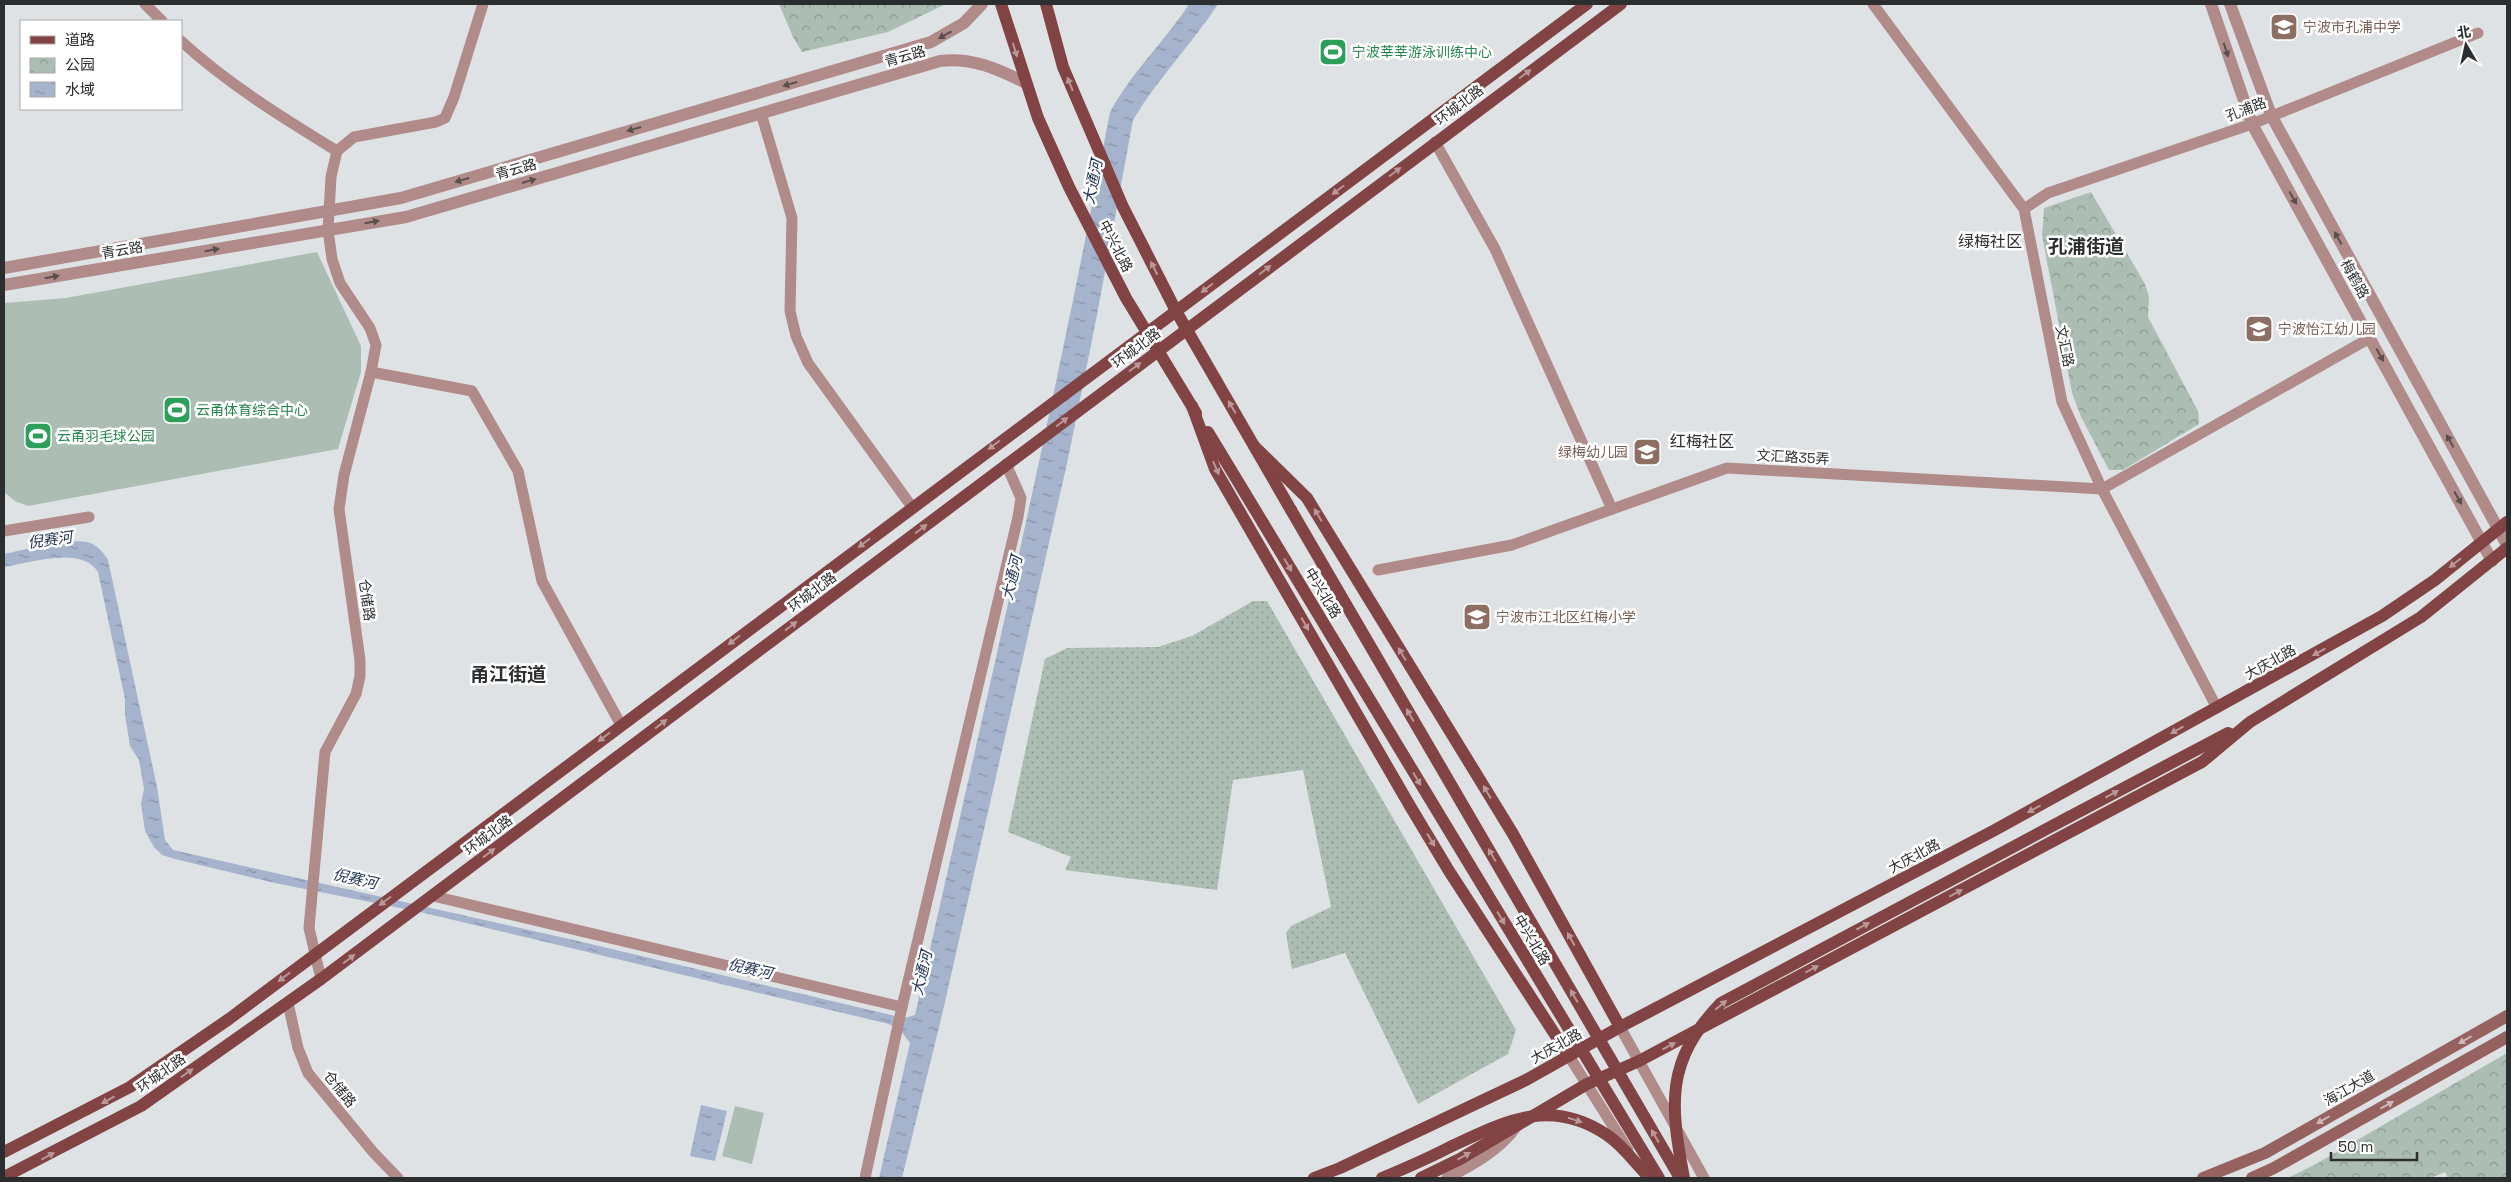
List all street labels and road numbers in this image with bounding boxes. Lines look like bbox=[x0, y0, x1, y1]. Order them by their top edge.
street label: 青云路 bbox=[882, 42, 928, 70]
street label: 环城北路 bbox=[1431, 81, 1487, 129]
street label: 孔浦路 bbox=[2223, 93, 2269, 125]
street label: 青云路 bbox=[493, 155, 539, 183]
street label: 中兴北路 bbox=[1095, 217, 1137, 275]
street label: 青云路 bbox=[100, 237, 144, 263]
street label: 梅鹤路 bbox=[2337, 256, 2373, 302]
street label: 环城北路 bbox=[1108, 324, 1164, 372]
street label: 文汇路 bbox=[2052, 324, 2078, 368]
street label: 文汇路35弄 bbox=[1756, 446, 1830, 468]
street label: 中兴北路 bbox=[1301, 564, 1345, 622]
street label: 环城北路 bbox=[784, 568, 840, 616]
street label: 仓储路 bbox=[355, 578, 379, 622]
street label: 大庆北路 bbox=[2241, 641, 2299, 683]
street label: 环城北路 bbox=[460, 811, 516, 859]
street label: 大庆北路 bbox=[1885, 835, 1943, 877]
street label: 中兴北路 bbox=[1510, 911, 1554, 969]
street label: 大庆北路 bbox=[1527, 1025, 1585, 1067]
street label: 环城北路 bbox=[133, 1050, 189, 1096]
street label: 海江大道 bbox=[2320, 1066, 2378, 1110]
street label: 仓储路 bbox=[320, 1067, 360, 1111]

